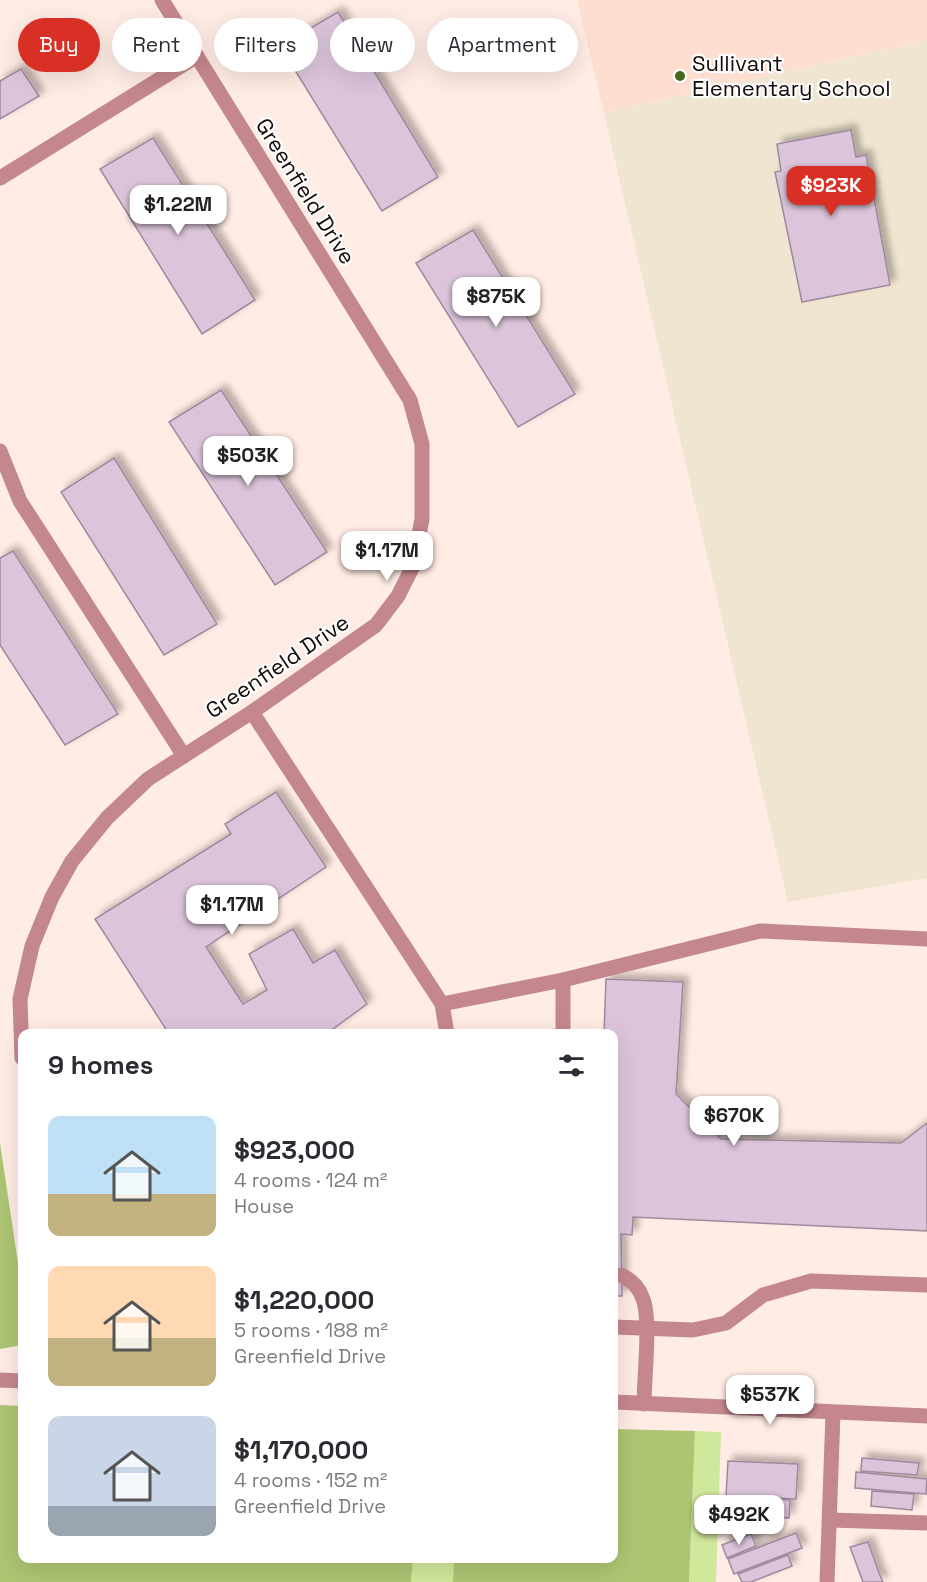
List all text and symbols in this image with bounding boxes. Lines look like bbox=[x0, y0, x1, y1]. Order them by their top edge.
chip: Buy bbox=[18, 18, 100, 72]
chip: Rent bbox=[112, 18, 202, 72]
chip: Filters bbox=[214, 18, 318, 72]
chip: New bbox=[330, 18, 415, 72]
chip: Apartment bbox=[427, 18, 578, 72]
place label: Sullivant Elementary School bbox=[692, 49, 891, 102]
marker: Sullivant Elementary School bbox=[673, 69, 687, 83]
street label: Greenfield Drive bbox=[250, 113, 362, 269]
pin: $923K bbox=[789, 166, 873, 217]
text: $923K bbox=[800, 172, 862, 198]
pin: $1.22M bbox=[129, 185, 227, 236]
text: $1.22M bbox=[144, 191, 212, 217]
pin: $875K bbox=[454, 277, 538, 328]
text: $875K bbox=[466, 283, 526, 309]
pin: $503K bbox=[206, 436, 290, 487]
text: $503K bbox=[217, 442, 279, 468]
pin: $1.17M bbox=[338, 531, 436, 582]
text: $1.17M bbox=[355, 537, 419, 563]
street label: Greenfield Drive bbox=[200, 608, 354, 724]
pin: $1.17M bbox=[183, 885, 281, 936]
text: $1.17M bbox=[200, 891, 264, 917]
text: 9 homes bbox=[48, 1048, 153, 1082]
icon: filters bbox=[555, 1049, 588, 1082]
pin: $670K bbox=[692, 1096, 776, 1147]
text: $670K bbox=[704, 1102, 764, 1128]
text: $923,000 bbox=[234, 1133, 355, 1167]
icon: home bbox=[96, 1140, 168, 1212]
text: 4 rooms · 124 m² bbox=[234, 1167, 387, 1193]
text: House bbox=[234, 1193, 294, 1219]
text: $1,220,000 bbox=[234, 1283, 374, 1317]
icon: home bbox=[96, 1290, 168, 1362]
text: 5 rooms · 188 m² bbox=[234, 1317, 388, 1343]
text: Greenfield Drive bbox=[234, 1343, 386, 1369]
pin: $537K bbox=[728, 1375, 812, 1426]
text: $537K bbox=[740, 1381, 800, 1407]
text: $1,170,000 bbox=[234, 1433, 368, 1467]
icon: home bbox=[96, 1440, 168, 1512]
text: 4 rooms · 152 m² bbox=[234, 1467, 387, 1493]
text: Greenfield Drive bbox=[234, 1493, 386, 1519]
pin: $492K bbox=[697, 1495, 781, 1546]
text: $492K bbox=[708, 1501, 770, 1527]

